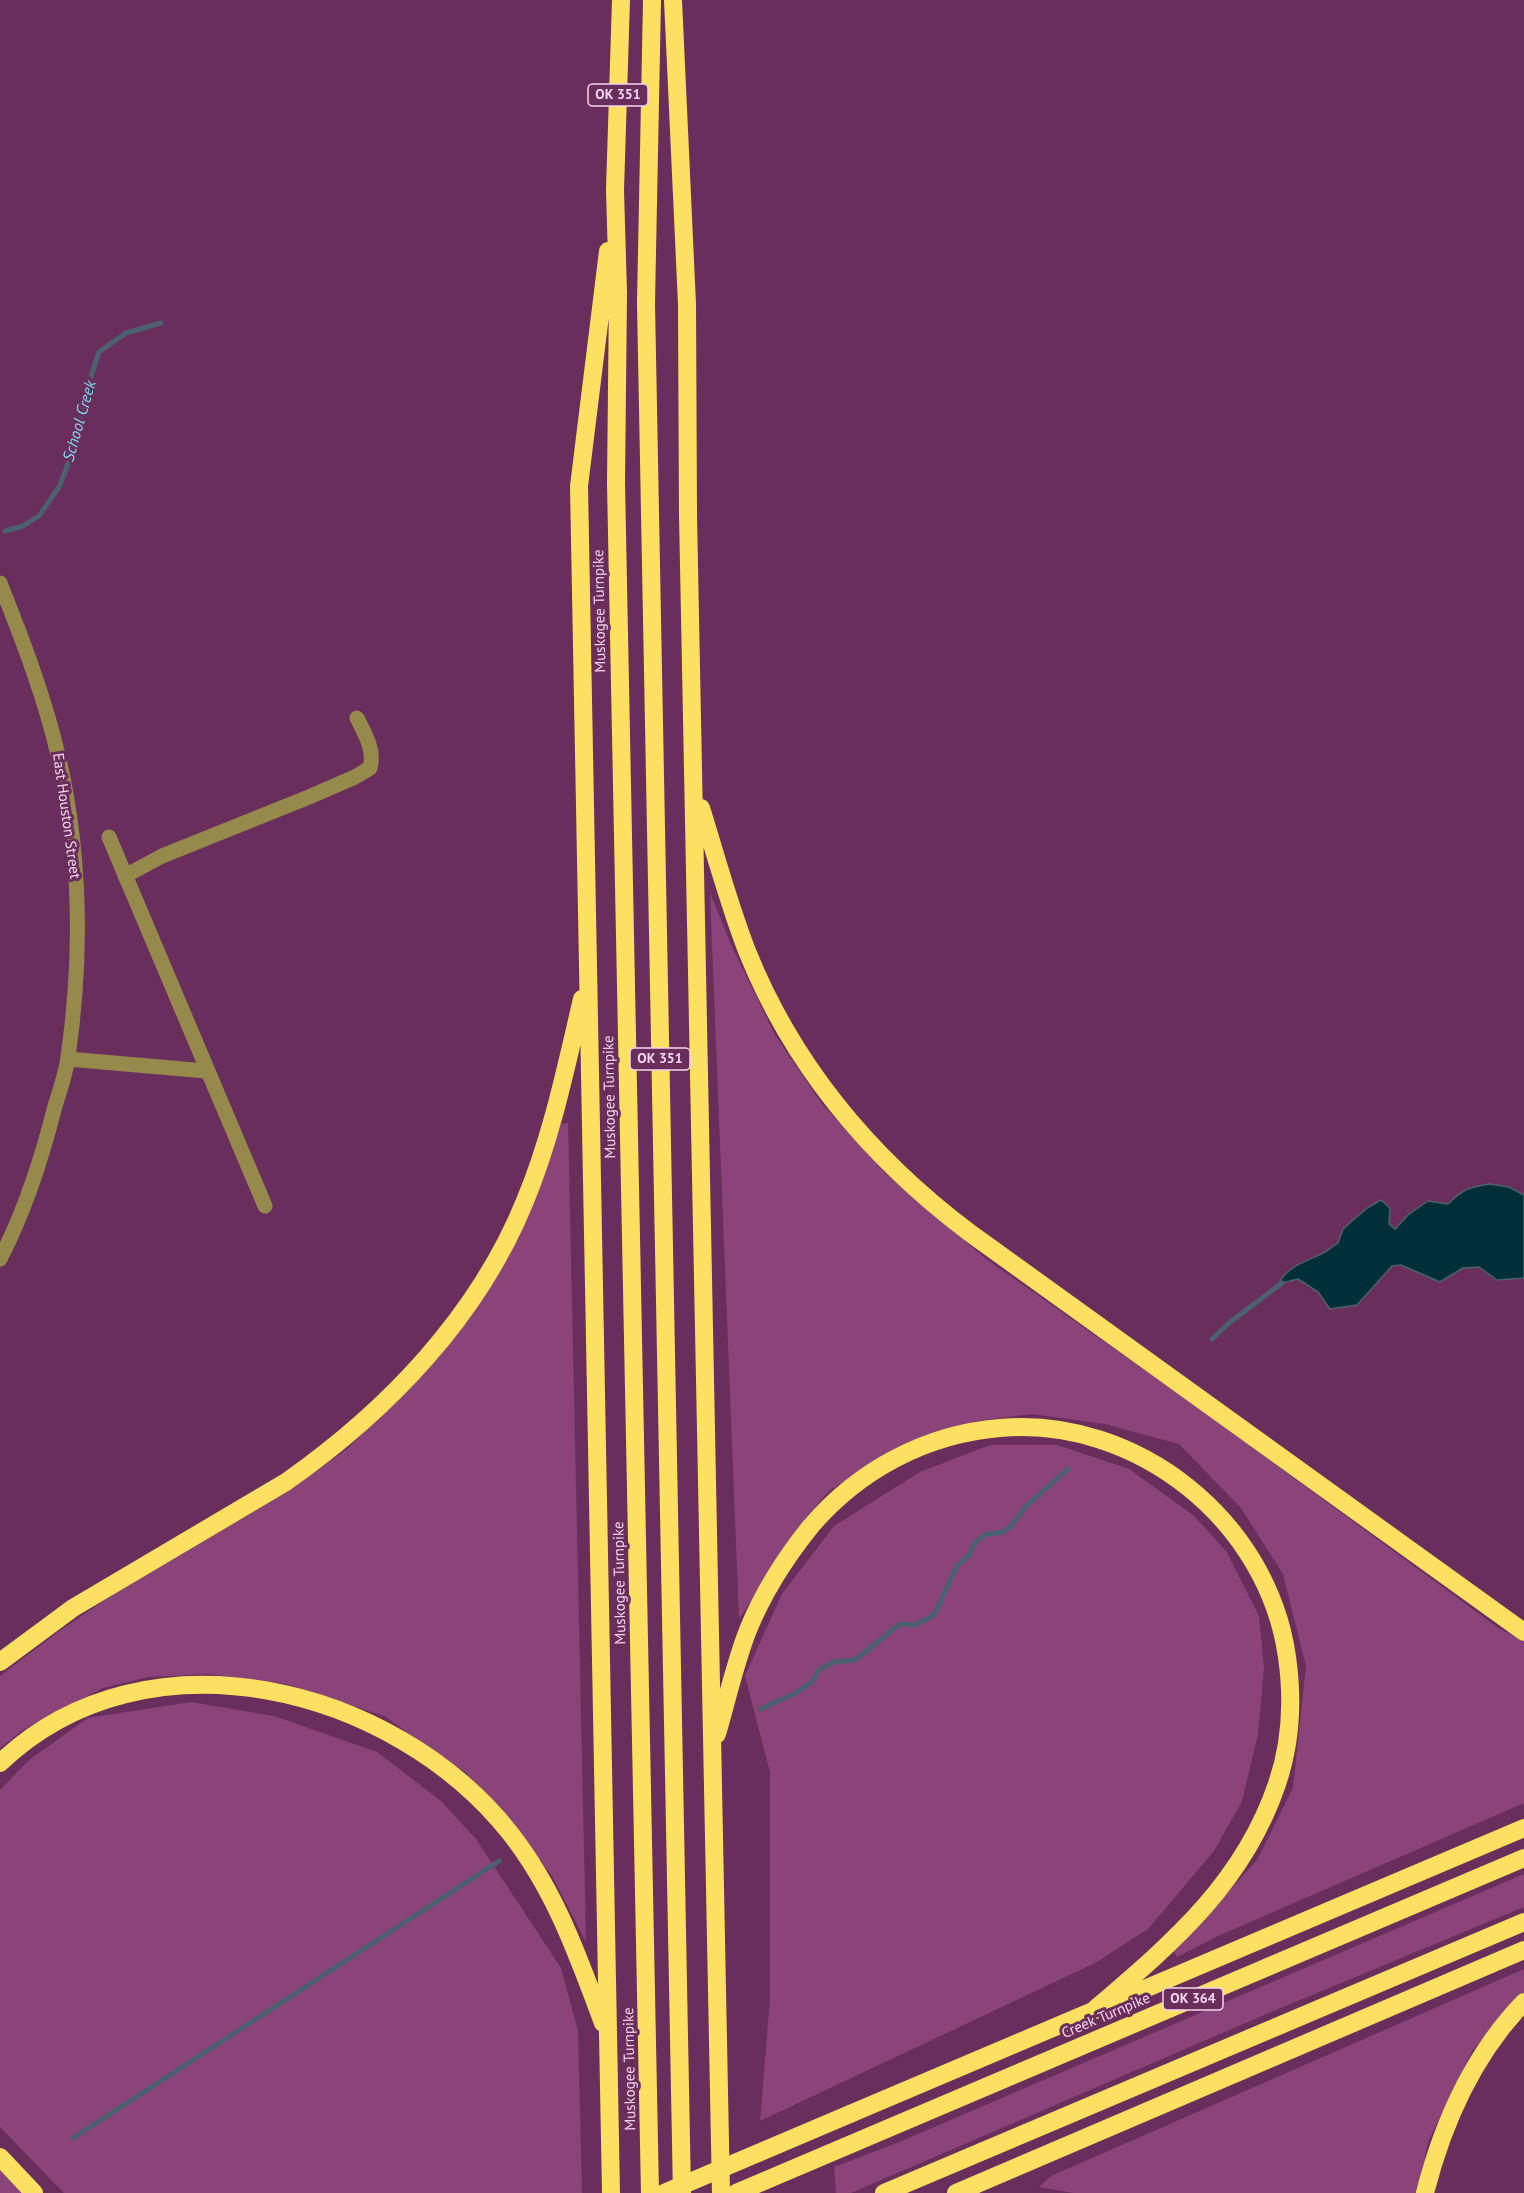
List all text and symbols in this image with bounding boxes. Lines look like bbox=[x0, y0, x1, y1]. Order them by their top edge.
road number: OK 351 bbox=[588, 84, 648, 106]
water label: School Creek bbox=[59, 378, 101, 464]
street label: Muskogee Turnpike bbox=[590, 549, 610, 673]
street label: East Houston Street bbox=[48, 752, 84, 880]
street label: Muskogee Turnpike bbox=[600, 1035, 620, 1159]
road number: OK 351 bbox=[630, 1048, 690, 1070]
street label: Muskogee Turnpike bbox=[610, 1521, 630, 1645]
road number: OK 364 bbox=[1163, 1988, 1223, 2010]
street label: Creek Turnpike bbox=[1059, 1989, 1153, 2043]
street label: Muskogee Turnpike bbox=[620, 2007, 640, 2131]

